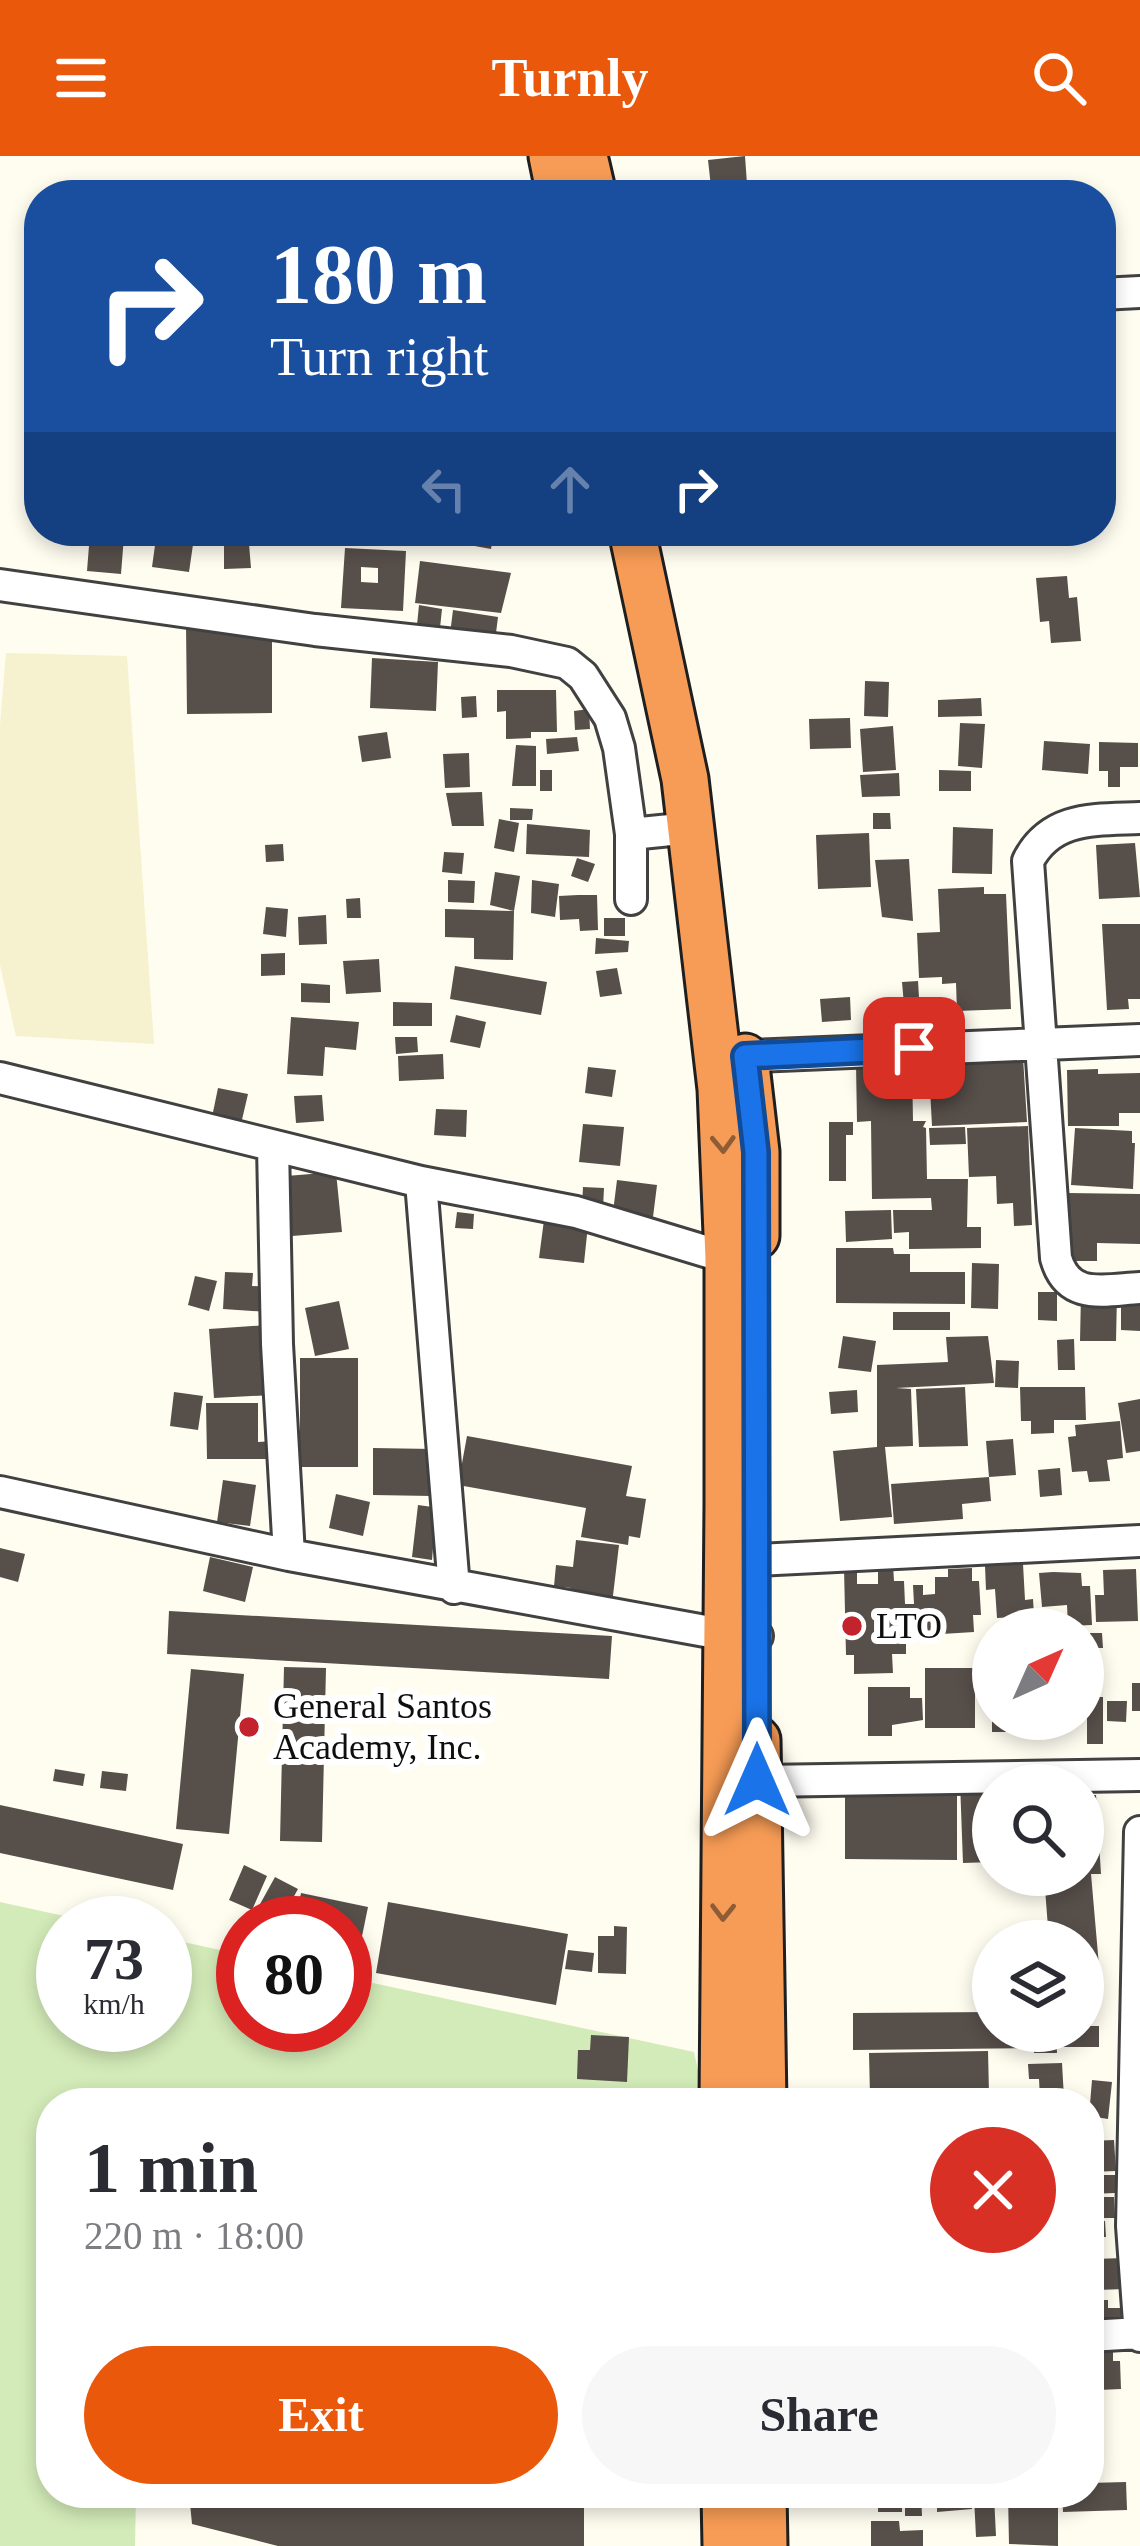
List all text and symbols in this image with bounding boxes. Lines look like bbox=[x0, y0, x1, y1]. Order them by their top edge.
icon: menu bbox=[48, 45, 114, 111]
icon: search bbox=[1026, 45, 1092, 111]
text: Turnly bbox=[491, 48, 649, 108]
icon: right bbox=[72, 228, 228, 384]
text: 180 m bbox=[270, 228, 487, 321]
text: Turn right bbox=[270, 327, 489, 387]
icon: left bbox=[411, 456, 477, 522]
icon: ahead bbox=[537, 456, 603, 522]
icon: right bbox=[663, 456, 729, 522]
pin bbox=[863, 997, 965, 1099]
icon: arrive bbox=[881, 1015, 947, 1081]
one-way arrow bbox=[710, 1135, 736, 1154]
place label: LTO bbox=[876, 1606, 942, 1646]
north arrow bbox=[972, 1608, 1104, 1740]
map controls bbox=[972, 1608, 1104, 2052]
marker: LTO bbox=[839, 1613, 865, 1639]
place label: General Santos Academy, Inc. bbox=[273, 1686, 492, 1767]
marker: General Santos Academy, Inc. bbox=[236, 1714, 262, 1740]
position arrow bbox=[694, 1717, 820, 1843]
button: search bbox=[972, 1764, 1104, 1896]
speed limit sign: 80 bbox=[216, 1896, 372, 2052]
one-way arrow bbox=[710, 1903, 736, 1922]
button: layers bbox=[972, 1920, 1104, 2052]
text: 73 bbox=[84, 1926, 144, 1992]
text: km/h bbox=[83, 1987, 145, 2020]
button: close bbox=[930, 2127, 1056, 2253]
text: 1 min bbox=[84, 2128, 258, 2208]
text: 220 m · 18:00 bbox=[84, 2214, 304, 2257]
button: Exit bbox=[84, 2346, 558, 2484]
button: Share bbox=[582, 2346, 1056, 2484]

